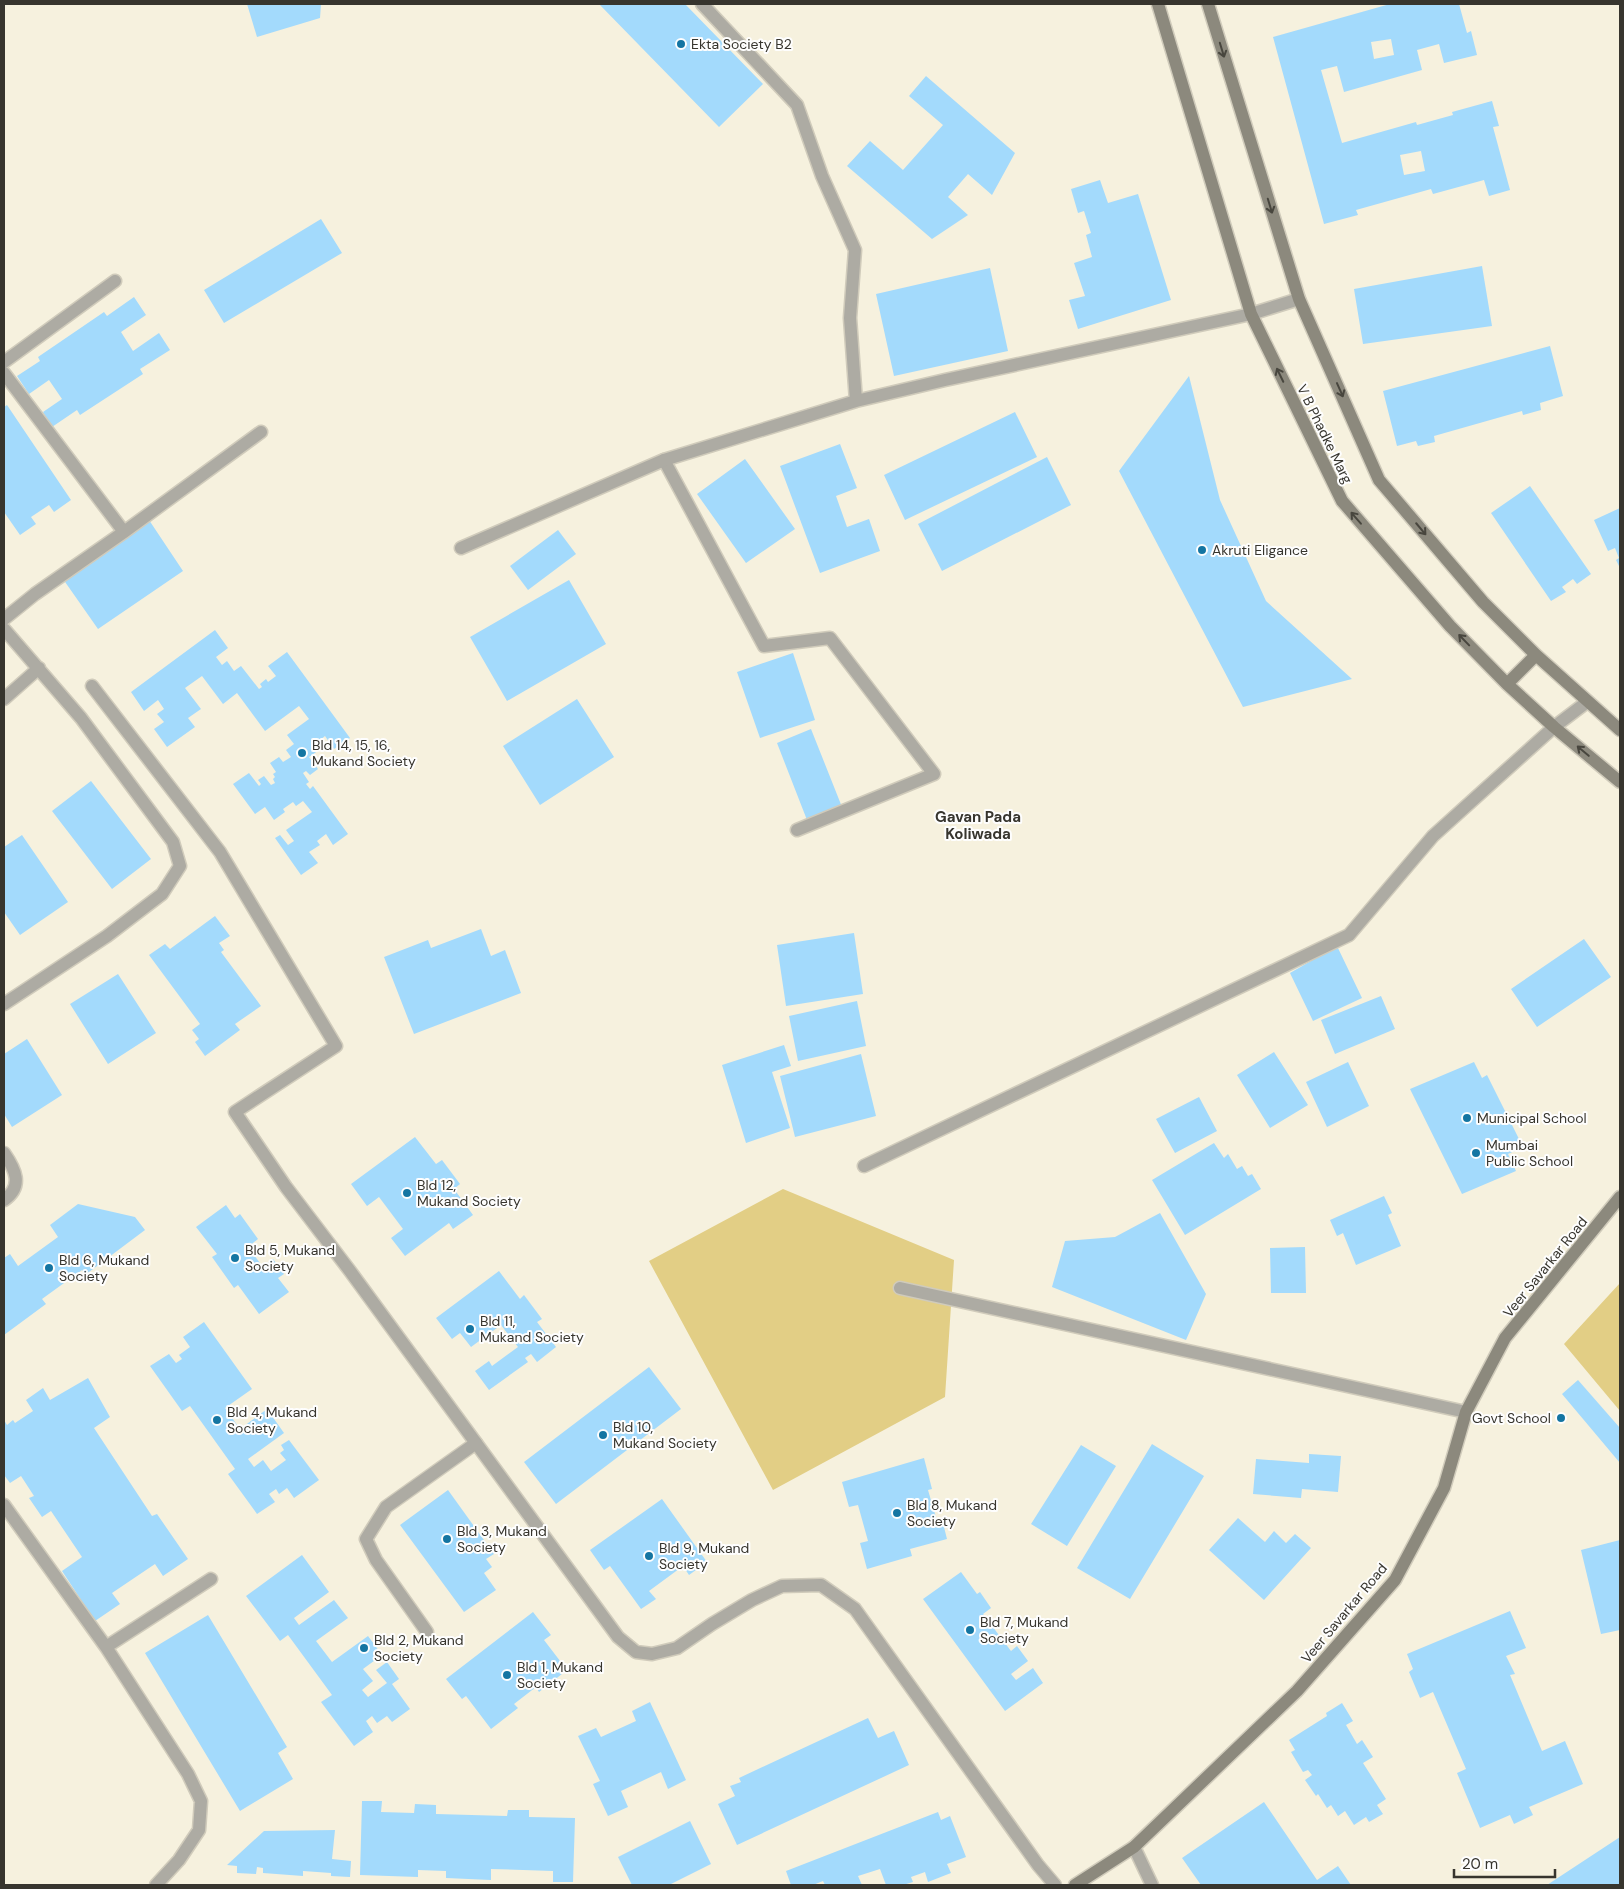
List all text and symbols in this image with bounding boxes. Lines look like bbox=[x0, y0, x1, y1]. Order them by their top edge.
place label: Ekta Society B2 bbox=[691, 35, 792, 53]
marker: Ekta Society B2 bbox=[675, 38, 687, 50]
one-way arrow bbox=[1218, 42, 1227, 58]
one-way arrow bbox=[1266, 197, 1276, 213]
one-way arrow bbox=[1275, 368, 1285, 383]
street label: V B Phadke Marg bbox=[1293, 381, 1357, 487]
one-way arrow bbox=[1335, 382, 1345, 397]
one-way arrow bbox=[1351, 512, 1362, 525]
one-way arrow bbox=[1415, 522, 1426, 535]
place label: Akruti Eligance bbox=[1212, 541, 1308, 559]
marker: Akruti Eligance bbox=[1196, 544, 1208, 556]
one-way arrow bbox=[1458, 633, 1470, 646]
place label: Bld 14, 15, 16, Mukand Society bbox=[312, 736, 416, 770]
one-way arrow bbox=[1576, 745, 1589, 756]
marker: Bld 14, 15, 16, Mukand Society bbox=[296, 747, 308, 759]
district label: Gavan Pada Koliwada bbox=[935, 807, 1021, 844]
place label: Municipal School bbox=[1477, 1109, 1587, 1127]
marker: Municipal School bbox=[1461, 1112, 1473, 1124]
place label: Mumbai Public School bbox=[1486, 1136, 1573, 1170]
marker: Mumbai Public School bbox=[1470, 1147, 1482, 1159]
place label: Bld 12, Mukand Society bbox=[417, 1176, 521, 1210]
marker: Bld 12, Mukand Society bbox=[401, 1187, 413, 1199]
street label: Veer Savarkar Road bbox=[1499, 1213, 1591, 1321]
place label: Bld 5, Mukand Society bbox=[245, 1241, 335, 1275]
place label: Bld 6, Mukand Society bbox=[59, 1251, 149, 1285]
marker: Bld 5, Mukand Society bbox=[229, 1252, 241, 1264]
marker: Bld 6, Mukand Society bbox=[43, 1262, 55, 1274]
place label: Bld 11, Mukand Society bbox=[480, 1312, 584, 1346]
marker: Bld 11, Mukand Society bbox=[464, 1323, 476, 1335]
place label: Bld 4, Mukand Society bbox=[227, 1403, 317, 1437]
place label: Govt School bbox=[1472, 1409, 1551, 1427]
marker: Govt School bbox=[1555, 1412, 1567, 1424]
marker: Bld 4, Mukand Society bbox=[211, 1414, 223, 1426]
place label: Bld 10, Mukand Society bbox=[613, 1418, 717, 1452]
marker: Bld 10, Mukand Society bbox=[597, 1429, 609, 1441]
place label: Bld 8, Mukand Society bbox=[907, 1496, 997, 1530]
marker: Bld 8, Mukand Society bbox=[891, 1507, 903, 1519]
place label: Bld 3, Mukand Society bbox=[457, 1522, 547, 1556]
marker: Bld 3, Mukand Society bbox=[441, 1533, 453, 1545]
place label: Bld 9, Mukand Society bbox=[659, 1539, 749, 1573]
marker: Bld 9, Mukand Society bbox=[643, 1550, 655, 1562]
street label: Veer Savarkar Road bbox=[1297, 1559, 1391, 1667]
place label: Bld 7, Mukand Society bbox=[980, 1613, 1068, 1647]
marker: Bld 7, Mukand Society bbox=[964, 1624, 976, 1636]
place label: Bld 2, Mukand Society bbox=[374, 1631, 464, 1665]
marker: Bld 2, Mukand Society bbox=[358, 1642, 370, 1654]
place label: Bld 1, Mukand Society bbox=[517, 1658, 603, 1692]
marker: Bld 1, Mukand Society bbox=[501, 1669, 513, 1681]
scale bar bbox=[1454, 1846, 1555, 1878]
text: 20 m bbox=[1462, 1854, 1498, 1874]

